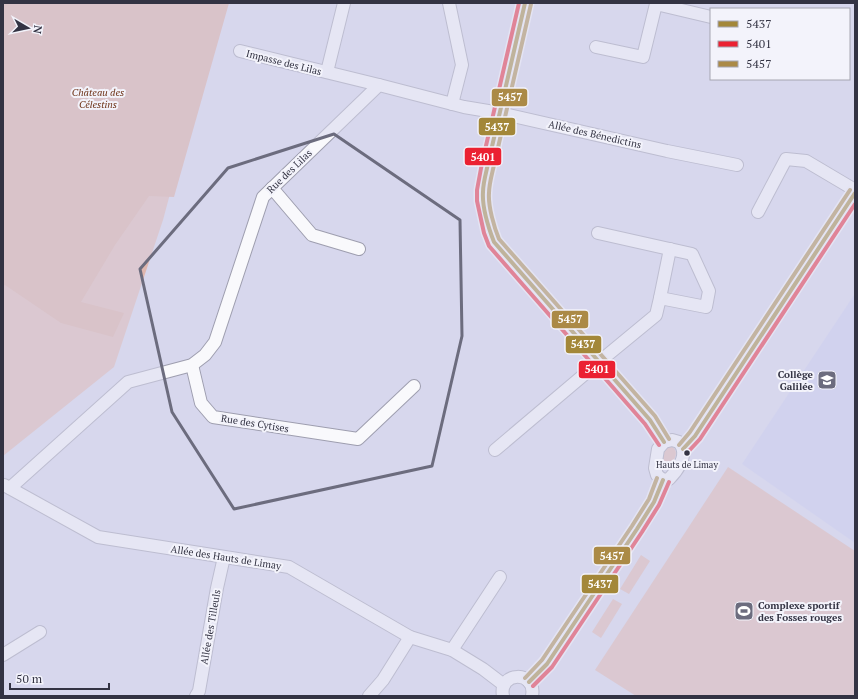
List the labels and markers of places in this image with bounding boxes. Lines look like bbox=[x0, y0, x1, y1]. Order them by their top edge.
place label: Collège Galilée bbox=[778, 368, 814, 393]
school or university icon: Collège Galilée bbox=[816, 369, 838, 391]
marker: Hauts de Limay bbox=[682, 448, 692, 458]
place label: Hauts de Limay bbox=[656, 459, 718, 471]
place label: Complexe sportif des Fosses rouges bbox=[758, 599, 842, 624]
sports icon: Complexe sportif des Fosses rouges bbox=[733, 600, 755, 622]

